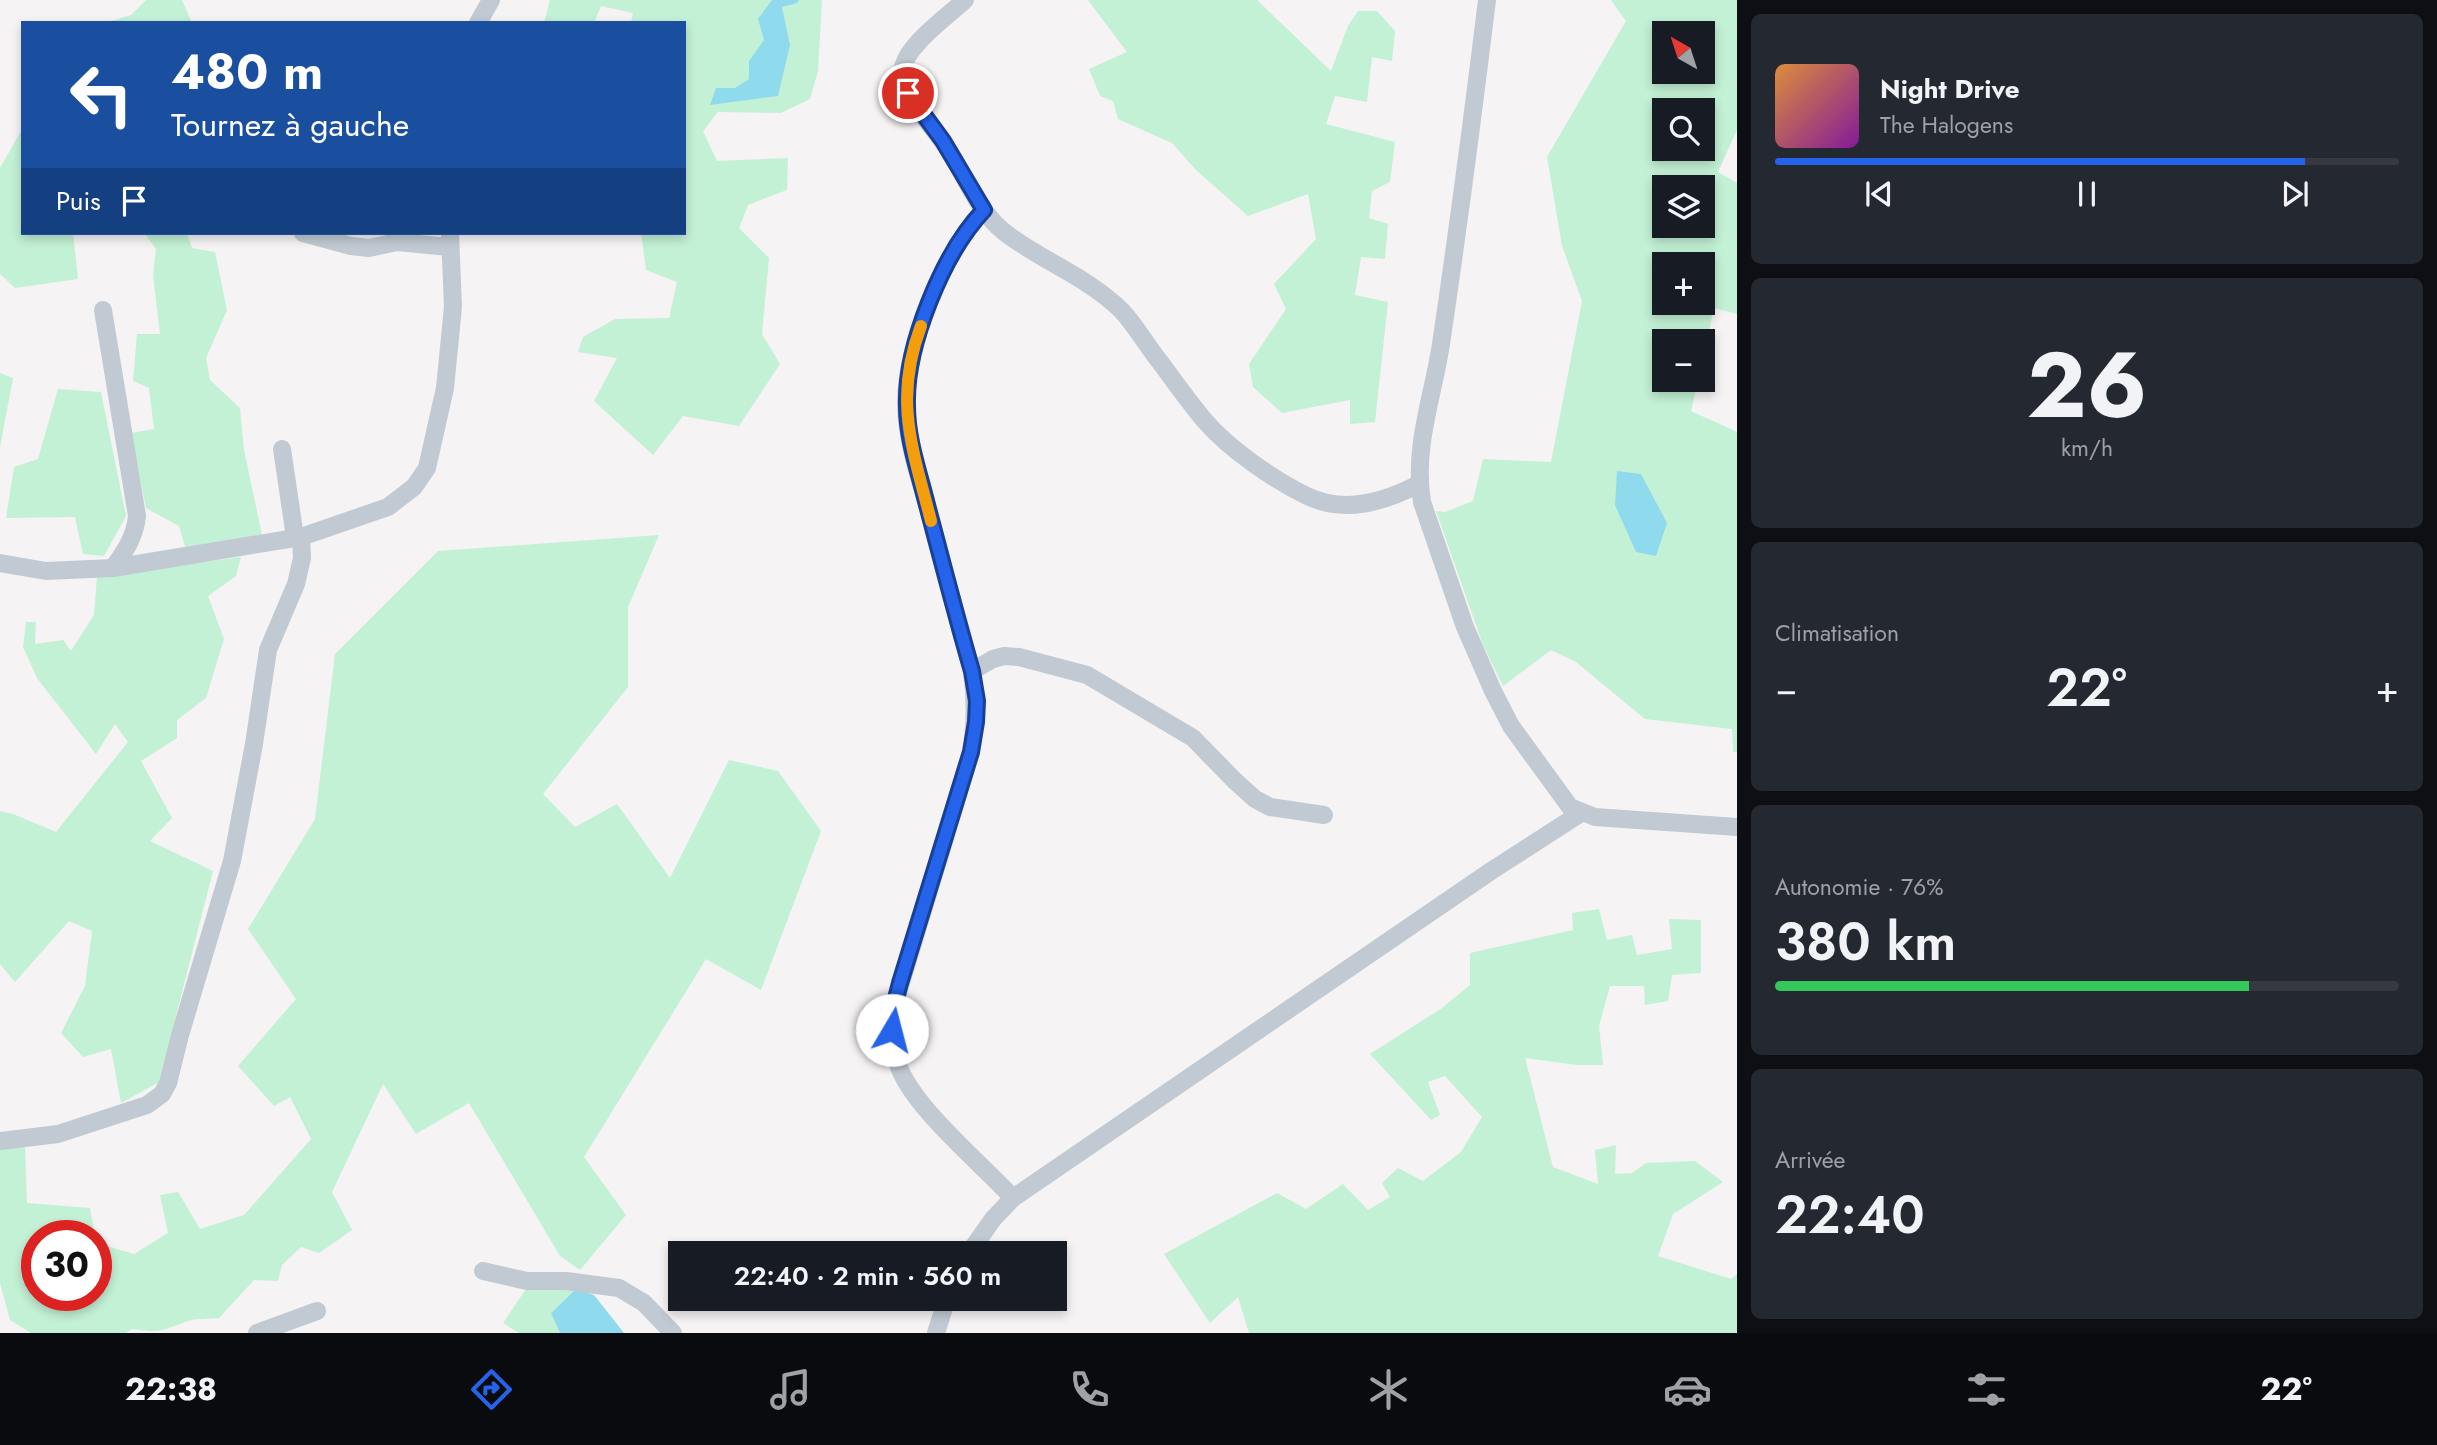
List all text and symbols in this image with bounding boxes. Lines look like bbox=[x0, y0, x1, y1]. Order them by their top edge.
north arrow bbox=[1652, 21, 1715, 84]
map controls bbox=[1652, 21, 1715, 392]
text: 480 m bbox=[171, 37, 323, 107]
icon: left bbox=[56, 49, 147, 140]
pin bbox=[878, 63, 938, 123]
text: Night Drive bbox=[1880, 70, 2020, 108]
icon: arrive bbox=[889, 74, 927, 112]
button: search bbox=[1652, 98, 1715, 161]
text: Tournez à gauche bbox=[171, 102, 409, 148]
text: The Halogens bbox=[1880, 108, 2013, 142]
button: layers bbox=[1652, 175, 1715, 238]
icon: previous bbox=[1860, 175, 1898, 213]
icon: pause bbox=[2068, 175, 2106, 213]
icon: next bbox=[2276, 175, 2314, 213]
text: Puis bbox=[56, 182, 101, 220]
icon: arrive bbox=[115, 182, 153, 220]
button: + bbox=[1652, 252, 1715, 315]
text: 26 bbox=[2027, 320, 2147, 451]
button: − bbox=[1652, 329, 1715, 392]
text: km/h bbox=[2061, 431, 2113, 465]
text: Climatisation bbox=[1775, 616, 1899, 650]
text: 22° bbox=[2046, 650, 2127, 726]
text: − bbox=[1775, 661, 1797, 716]
text: + bbox=[2376, 661, 2399, 716]
text: Autonomie · 76% bbox=[1775, 870, 1944, 904]
text: 380 km bbox=[1775, 904, 1956, 980]
position arrow bbox=[855, 993, 929, 1067]
text: Arrivée bbox=[1775, 1143, 1845, 1177]
text: 22:40 bbox=[1775, 1177, 1925, 1253]
speed limit sign: 30 bbox=[21, 1220, 112, 1311]
text: 22:40 · 2 min · 560 m bbox=[734, 1257, 1001, 1295]
icon: directions bbox=[467, 1365, 516, 1414]
icon: music bbox=[766, 1365, 815, 1414]
icon: phone bbox=[1065, 1365, 1114, 1414]
icon: climate bbox=[1364, 1365, 1413, 1414]
icon: car bbox=[1663, 1365, 1712, 1414]
icon: filters bbox=[1962, 1365, 2011, 1414]
text: 22:38 bbox=[125, 1366, 217, 1412]
text: 22° bbox=[2261, 1366, 2312, 1412]

